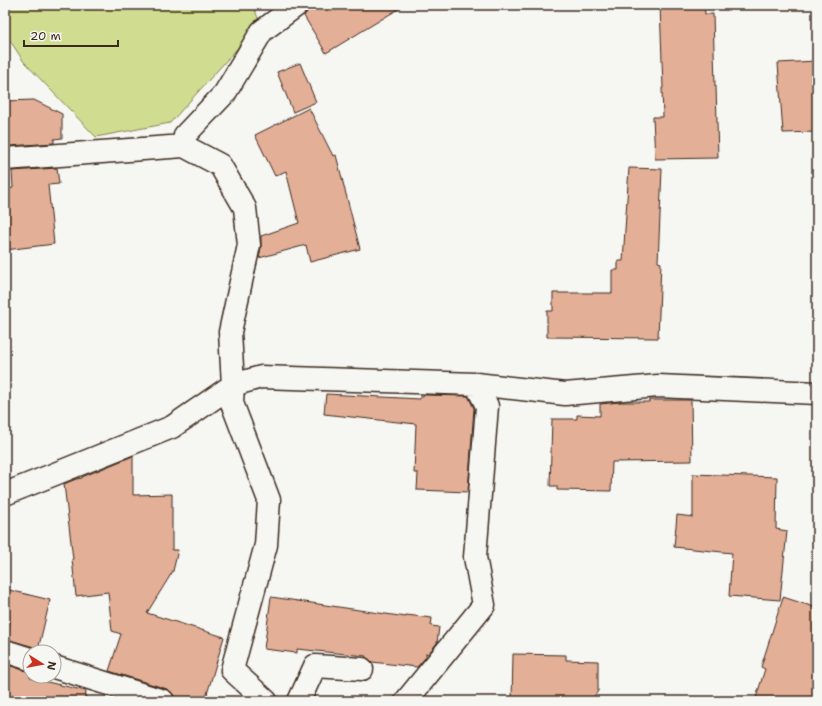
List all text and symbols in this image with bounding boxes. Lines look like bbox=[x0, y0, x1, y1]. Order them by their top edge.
scale bar bbox=[24, 22, 118, 48]
text: 20 m bbox=[30, 28, 61, 44]
north arrow bbox=[22, 644, 62, 684]
text: N bbox=[43, 660, 60, 672]

